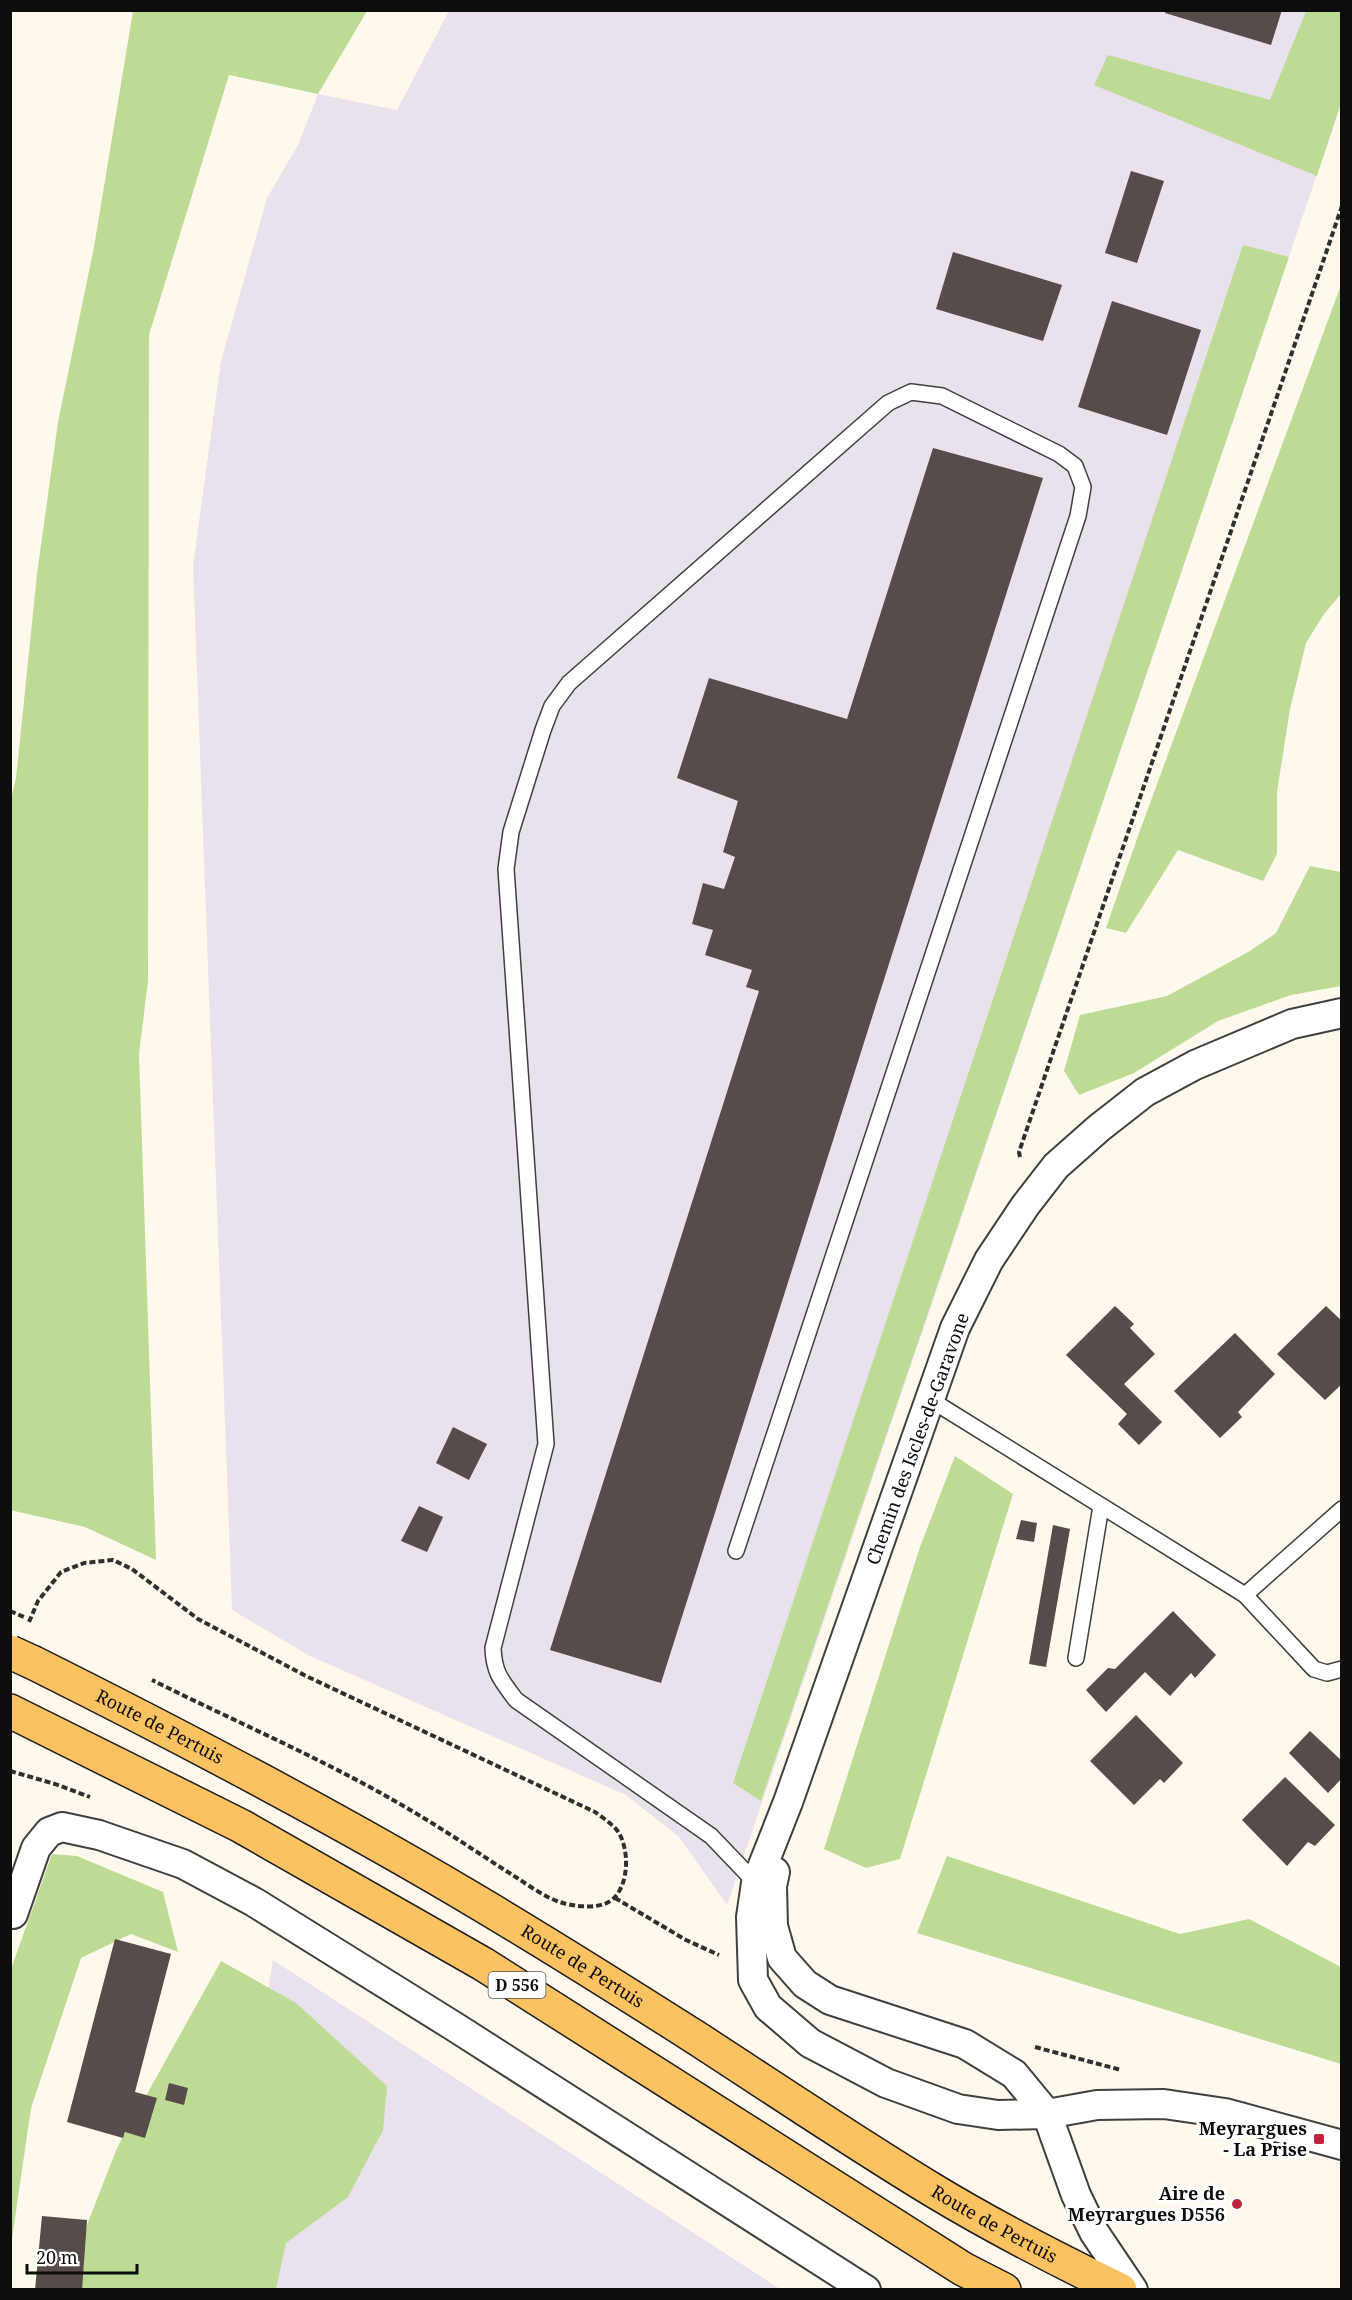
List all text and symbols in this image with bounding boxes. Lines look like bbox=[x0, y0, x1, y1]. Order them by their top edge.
street label: Chemin des Iscles-de-Garavone bbox=[860, 1309, 974, 1568]
street label: Route de Pertuis bbox=[92, 1683, 228, 1769]
street label: Route de Pertuis bbox=[517, 1918, 649, 2013]
road number: D 556 bbox=[488, 1972, 546, 1998]
place label: Meyrargues - La Prise bbox=[1199, 2116, 1307, 2161]
marker: Meyrargues - La Prise bbox=[1312, 2132, 1326, 2146]
street label: Route de Pertuis bbox=[927, 2179, 1062, 2268]
place label: Aire de Meyrargues D556 bbox=[1068, 2181, 1225, 2226]
marker: Aire de Meyrargues D556 bbox=[1230, 2197, 1244, 2211]
scale bar bbox=[27, 2237, 136, 2275]
text: 20 m bbox=[36, 2245, 78, 2269]

